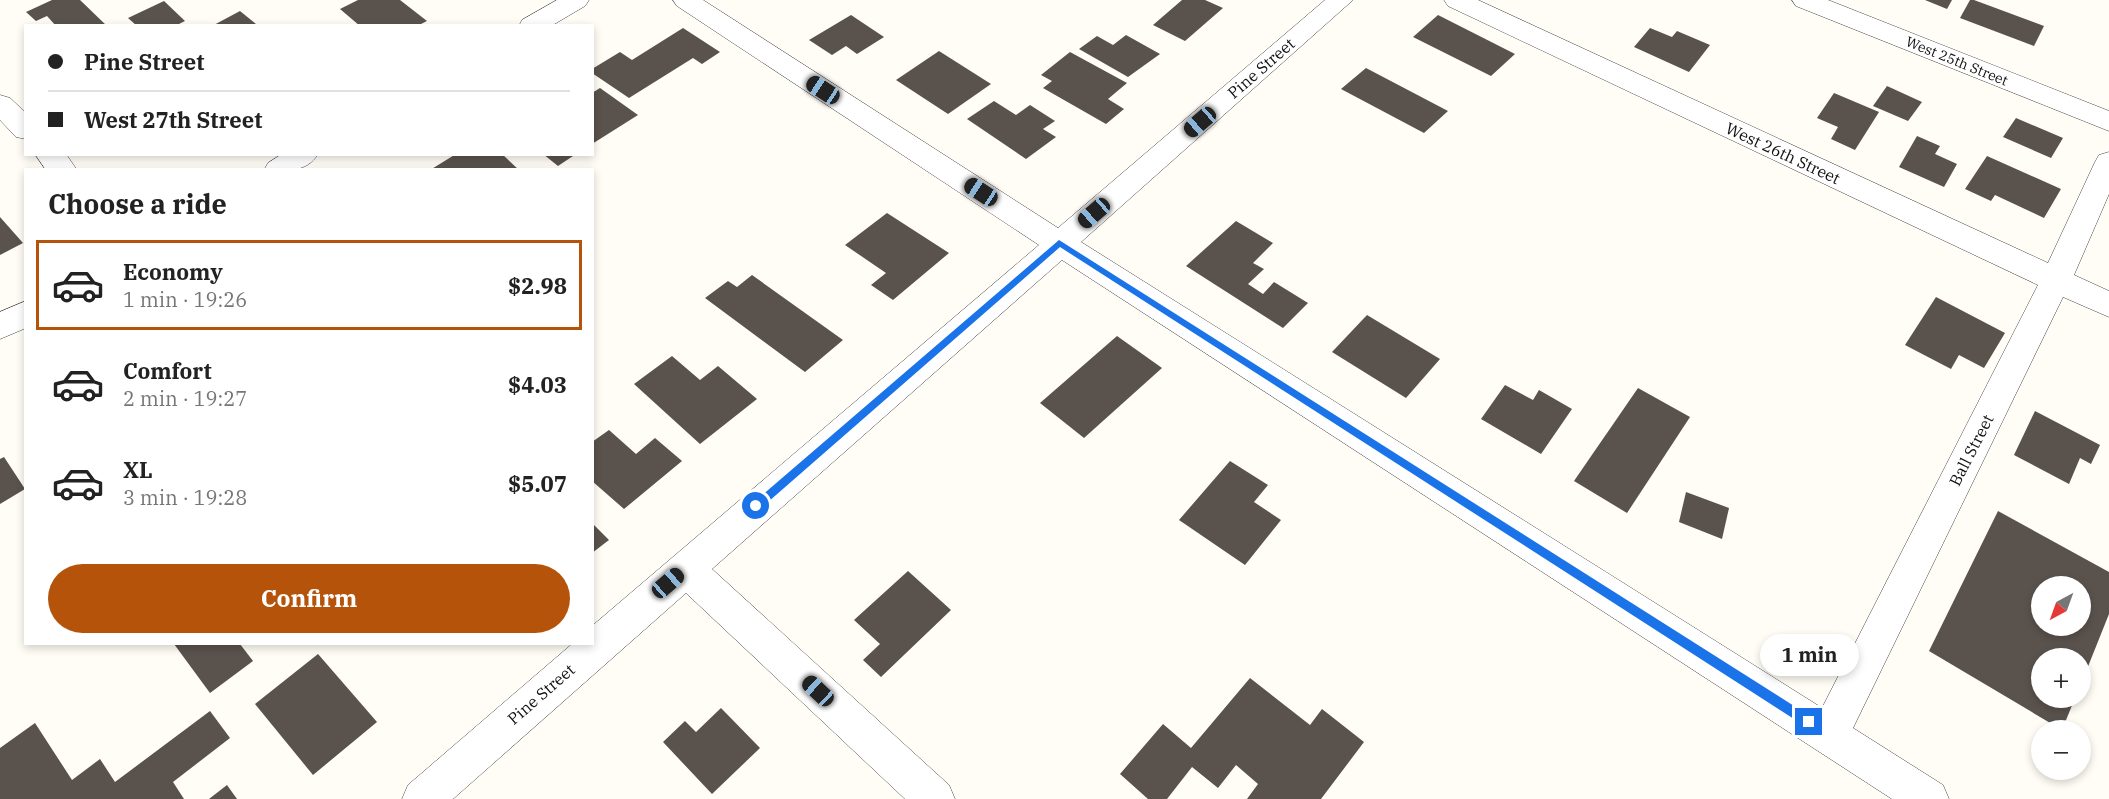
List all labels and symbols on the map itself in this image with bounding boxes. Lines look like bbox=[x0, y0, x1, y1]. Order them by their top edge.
street label: West 25th Street bbox=[1903, 32, 2011, 90]
street label: Pine Street bbox=[1223, 33, 1299, 103]
car bbox=[803, 73, 843, 107]
car bbox=[1181, 103, 1219, 141]
street label: West 26th Street bbox=[1723, 118, 1844, 188]
car bbox=[961, 175, 1001, 209]
car bbox=[1075, 194, 1113, 232]
street label: Ball Street bbox=[1944, 411, 1998, 489]
route start bbox=[742, 492, 769, 519]
car bbox=[649, 564, 687, 602]
north arrow bbox=[2031, 576, 2091, 636]
callout: 1 min bbox=[1760, 635, 1858, 677]
street label: Pine Street bbox=[503, 659, 579, 729]
car bbox=[799, 672, 837, 710]
route end bbox=[1795, 708, 1822, 735]

